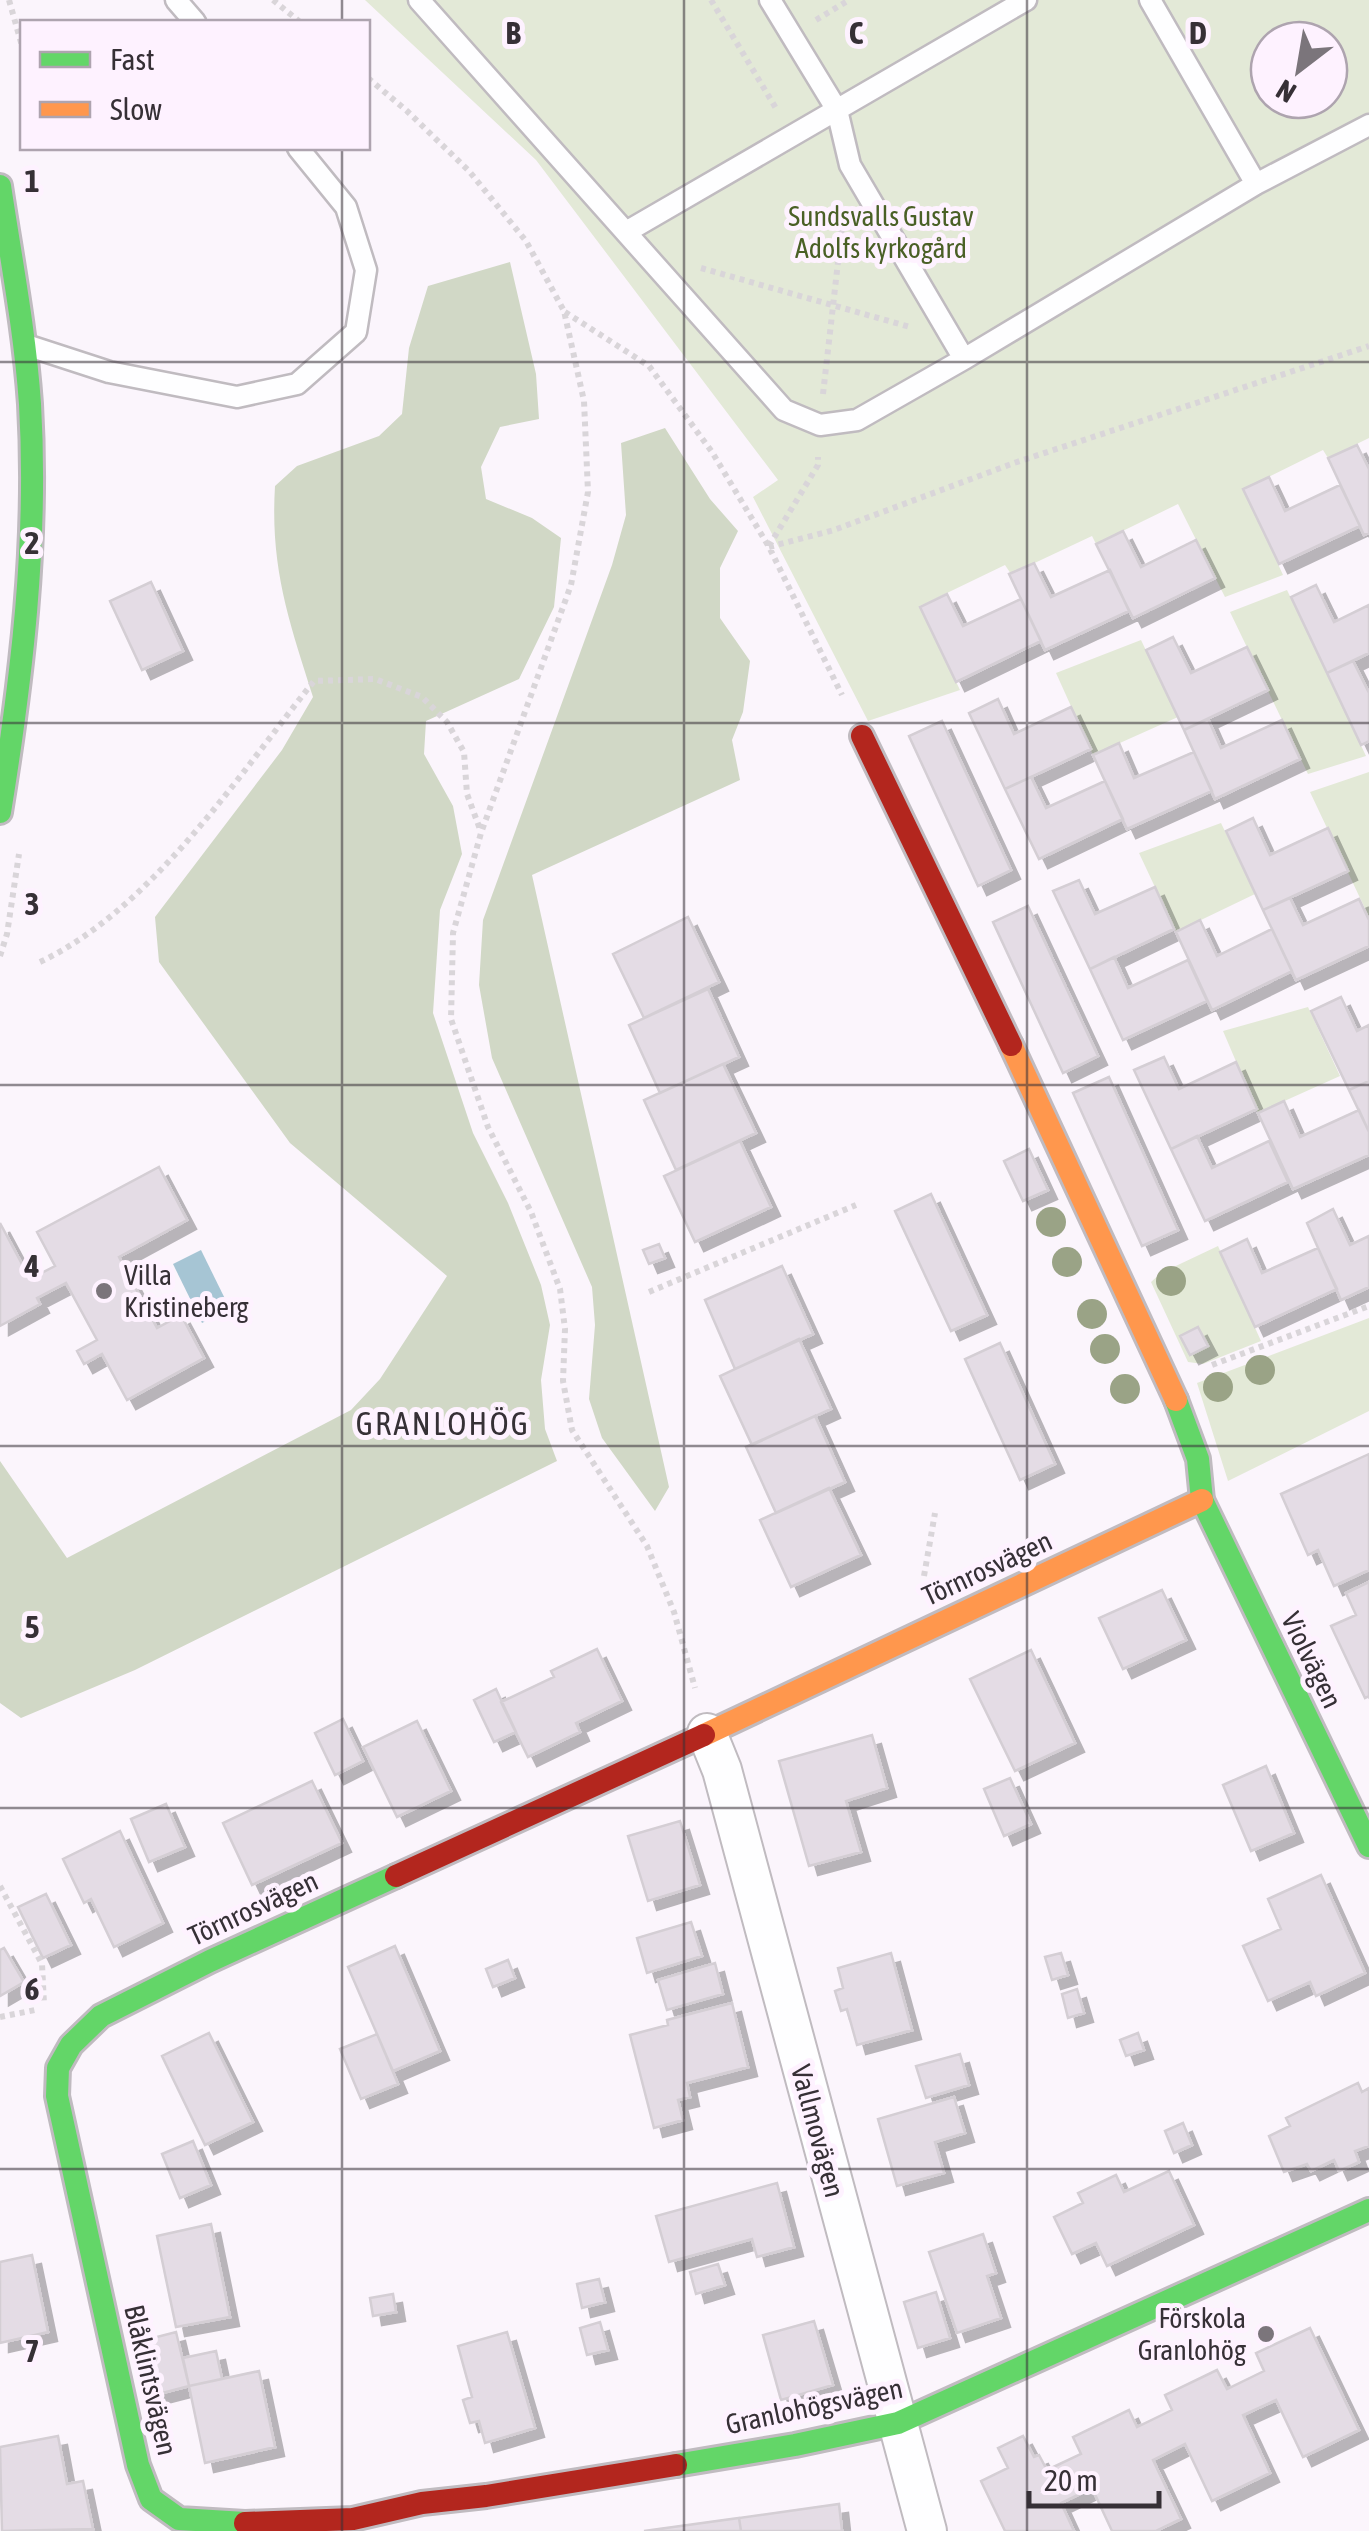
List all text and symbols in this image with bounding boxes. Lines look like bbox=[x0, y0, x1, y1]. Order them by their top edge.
text: B bbox=[505, 14, 521, 51]
text: C bbox=[849, 14, 864, 51]
text: D bbox=[1189, 14, 1207, 51]
legend bbox=[20, 20, 370, 150]
north arrow bbox=[1249, 20, 1349, 120]
text: Fast bbox=[110, 42, 155, 76]
text: N bbox=[1271, 73, 1301, 109]
text: Slow bbox=[110, 92, 162, 126]
text: 1 bbox=[24, 162, 40, 199]
park label: Sundsvalls Gustav Adolfs kyrkogård bbox=[788, 200, 974, 264]
text: 2 bbox=[24, 524, 40, 561]
text: 3 bbox=[24, 885, 40, 922]
text: 4 bbox=[23, 1247, 40, 1284]
place label: Villa Kristineberg bbox=[124, 1259, 249, 1323]
marker: Villa Kristineberg bbox=[93, 1280, 115, 1302]
district label: GRANLOHÖG bbox=[356, 1405, 530, 1442]
street label: Törnrosvägen bbox=[917, 1524, 1057, 1612]
street label: Violvägen bbox=[1275, 1607, 1349, 1713]
text: 5 bbox=[24, 1608, 40, 1645]
street label: Törnrosvägen bbox=[183, 1864, 323, 1952]
text: 6 bbox=[24, 1970, 40, 2007]
street label: Vallmovägen bbox=[785, 2061, 851, 2201]
street label: Blåklintsvägen bbox=[118, 2302, 184, 2458]
place label: Förskola Granlohög bbox=[1138, 2302, 1246, 2366]
marker: Förskola Granlohög bbox=[1255, 2323, 1277, 2345]
text: 7 bbox=[24, 2332, 40, 2369]
street label: Granlohögsvägen bbox=[723, 2372, 905, 2440]
scale bar bbox=[1029, 2446, 1159, 2508]
text: 20 m bbox=[1044, 2463, 1098, 2497]

